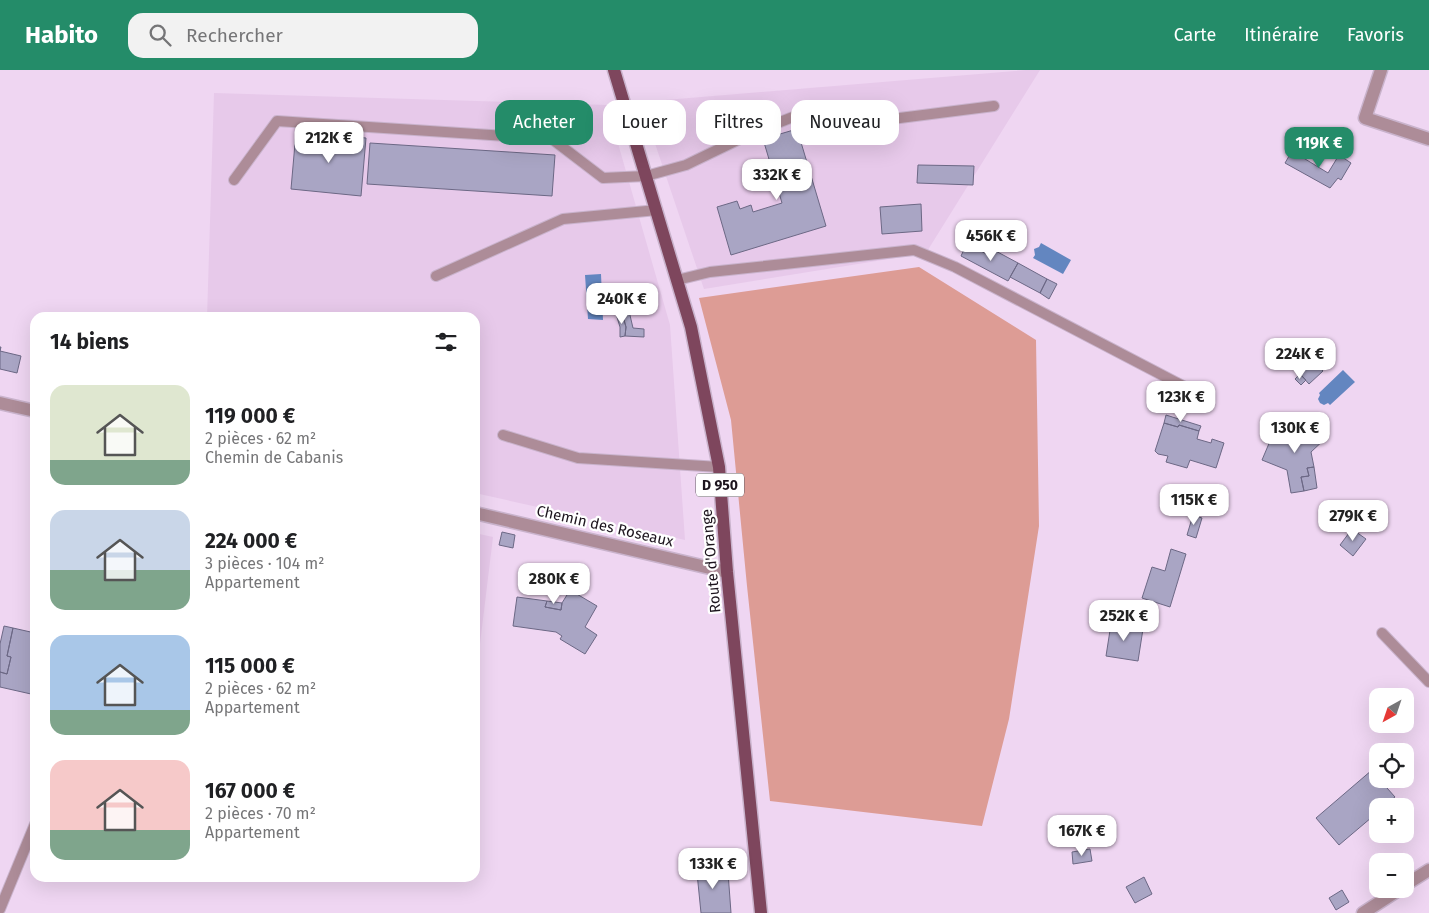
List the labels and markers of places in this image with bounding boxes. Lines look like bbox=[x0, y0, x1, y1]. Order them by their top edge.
pin: 212K € bbox=[288, 122, 370, 164]
pin: 119K € bbox=[1278, 126, 1360, 169]
pin: 332K € bbox=[736, 158, 818, 201]
pin: 456K € bbox=[950, 220, 1032, 262]
pin: 240K € bbox=[581, 282, 663, 325]
pin: 224K € bbox=[1259, 338, 1341, 380]
pin: 123K € bbox=[1140, 380, 1222, 423]
pin: 130K € bbox=[1254, 412, 1336, 454]
pin: 115K € bbox=[1153, 484, 1235, 526]
pin: 279K € bbox=[1312, 500, 1394, 542]
pin: 280K € bbox=[513, 562, 595, 605]
pin: 252K € bbox=[1083, 600, 1165, 642]
pin: 167K € bbox=[1041, 814, 1123, 857]
pin: 133K € bbox=[672, 848, 754, 890]

